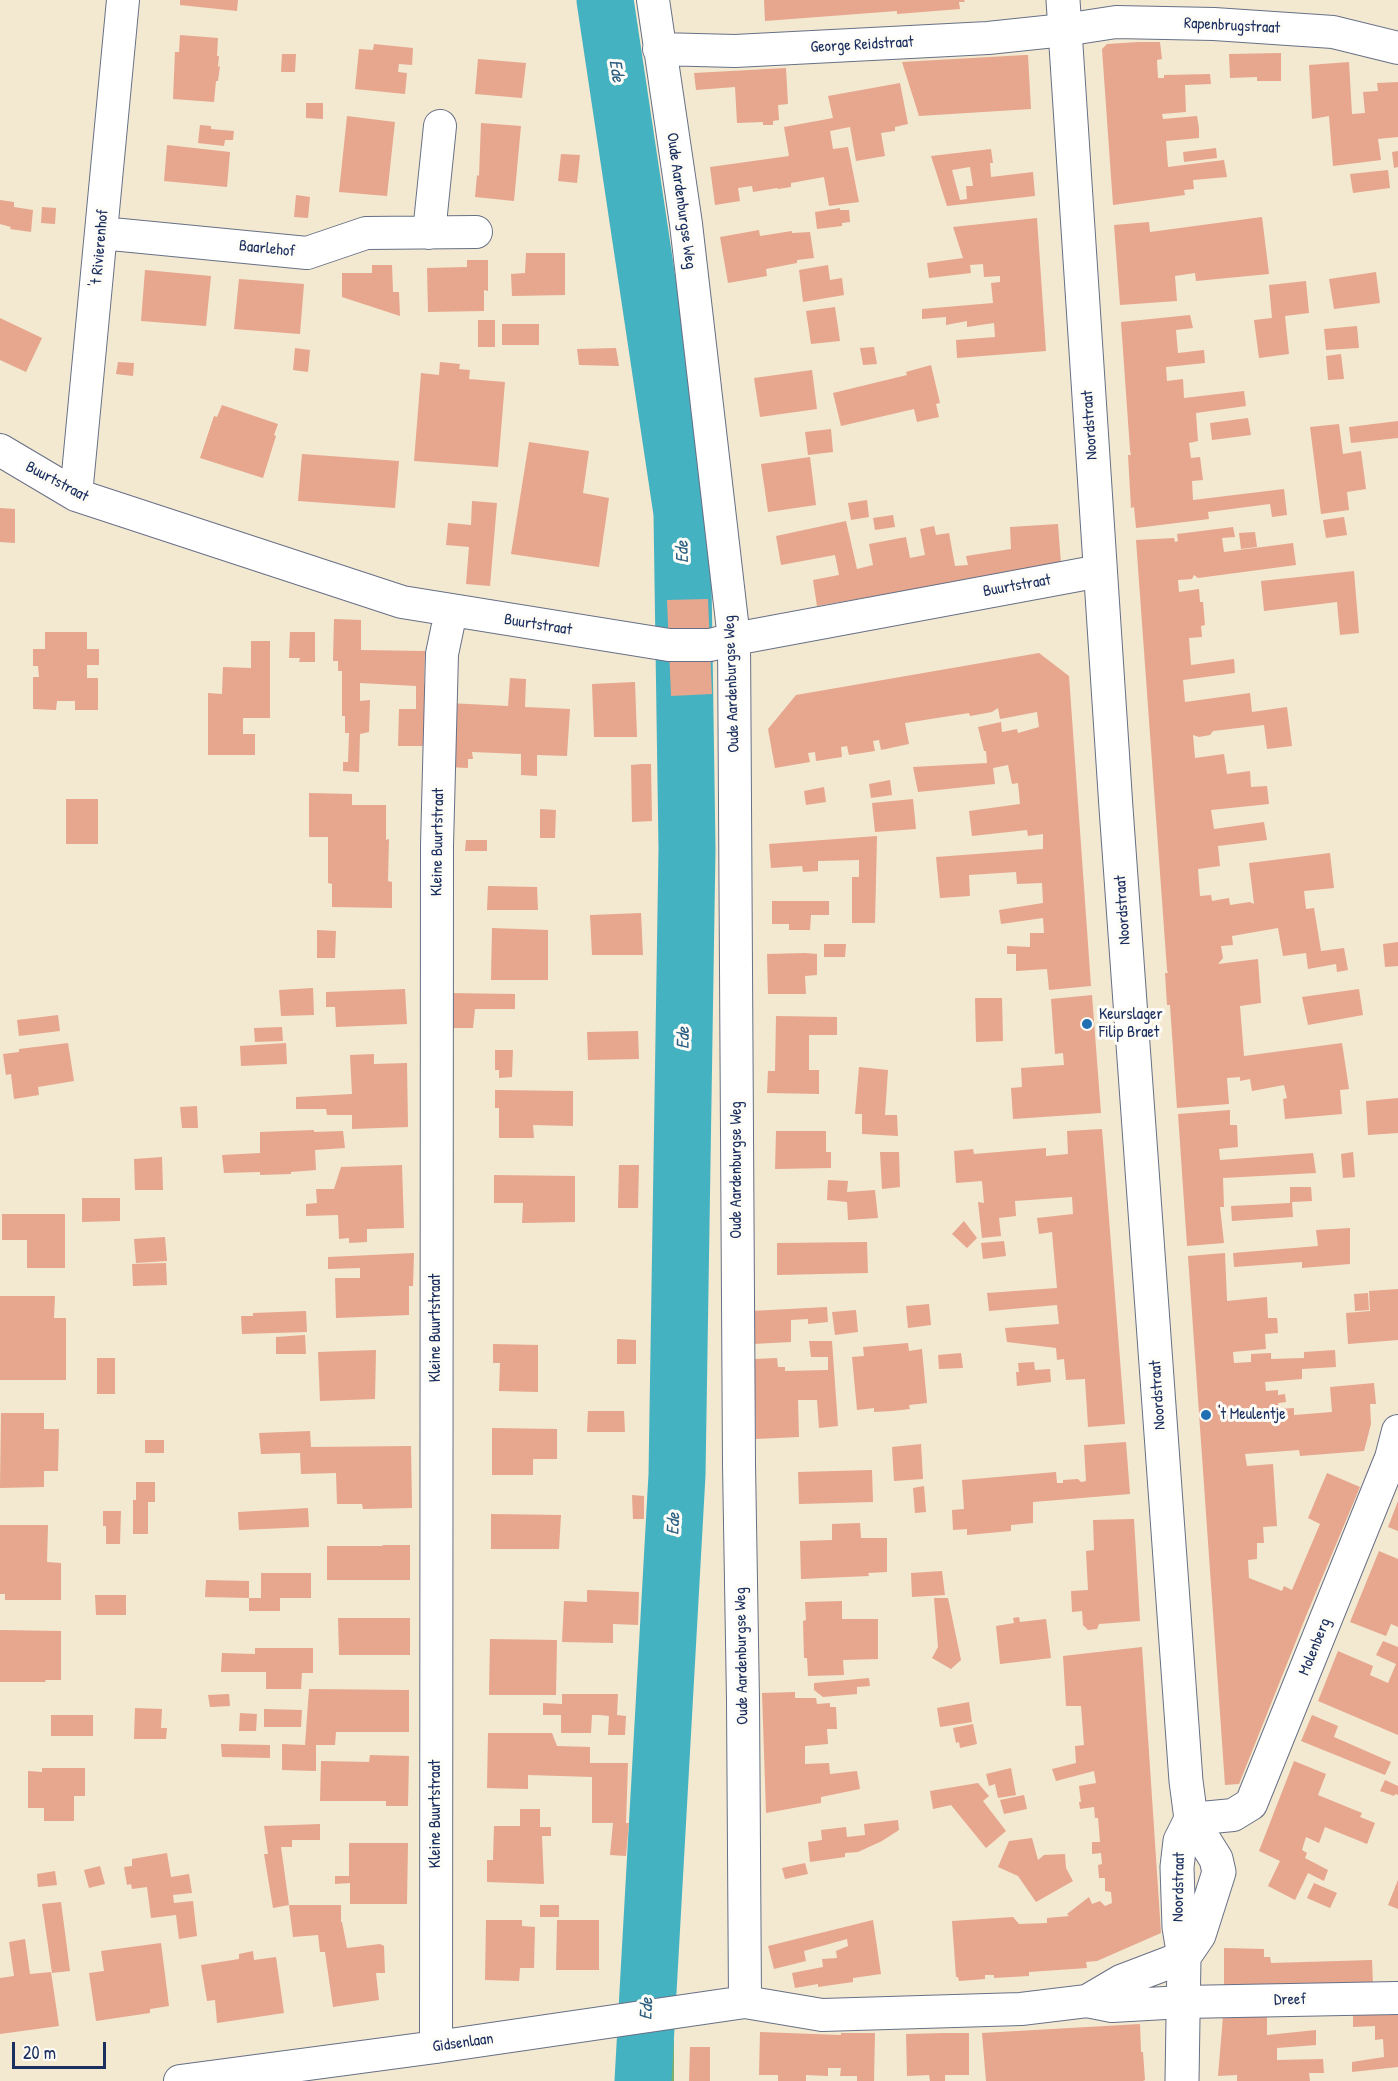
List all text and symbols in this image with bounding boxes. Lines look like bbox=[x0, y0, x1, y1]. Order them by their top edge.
street label: Rapenbrugstraat bbox=[1183, 14, 1281, 38]
street label: George Reidstraat bbox=[810, 33, 914, 57]
water label: Ede bbox=[604, 58, 628, 84]
street label: Oude Aardenburgse Weg bbox=[662, 132, 700, 270]
street label: 't Rivierenhof bbox=[87, 208, 113, 288]
street label: Baarlehof bbox=[238, 237, 296, 261]
street label: Noordstraat bbox=[1078, 390, 1102, 460]
street label: Buurtstraat bbox=[22, 457, 92, 507]
water label: Ede bbox=[672, 541, 694, 563]
street label: Buurtstraat bbox=[982, 571, 1052, 601]
street label: Buurtstraat bbox=[503, 610, 573, 640]
street label: Oude Aardenburgse Weg bbox=[720, 615, 744, 753]
street label: Kleine Buurtstraat bbox=[427, 788, 449, 896]
street label: Noordstraat bbox=[1111, 875, 1135, 945]
place label: Keurslager Filip Braet bbox=[1099, 1005, 1163, 1043]
marker: Keurslager Filip Braet bbox=[1080, 1017, 1094, 1031]
water label: Ede bbox=[673, 1027, 695, 1049]
street label: Oude Aardenburgse Weg bbox=[727, 1101, 747, 1239]
street label: Kleine Buurtstraat bbox=[426, 1274, 446, 1382]
street label: Noordstraat bbox=[1146, 1360, 1170, 1430]
place label: 't Meulentje bbox=[1218, 1405, 1286, 1425]
marker: 't Meulentje bbox=[1199, 1408, 1213, 1422]
water label: Ede bbox=[663, 1512, 685, 1536]
street label: Oude Aardenburgse Weg bbox=[731, 1587, 753, 1725]
street label: Molenberg bbox=[1295, 1616, 1335, 1678]
street label: Kleine Buurtstraat bbox=[426, 1760, 446, 1868]
street label: Noordstraat bbox=[1169, 1852, 1189, 1922]
street label: Dreef bbox=[1274, 1990, 1306, 2010]
water label: Ede bbox=[636, 1997, 658, 2021]
street label: Gidsenlaan bbox=[431, 2029, 495, 2057]
scale bar bbox=[15, 2030, 110, 2068]
text: 20 m bbox=[23, 2040, 56, 2065]

